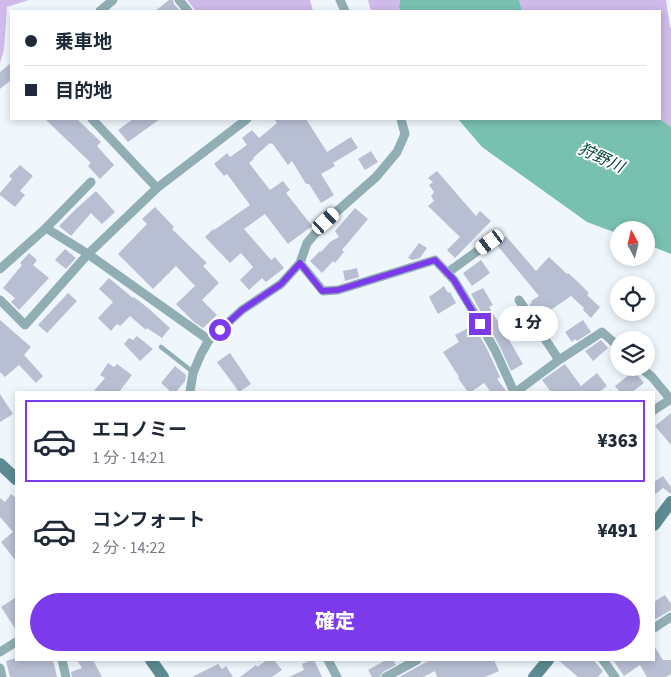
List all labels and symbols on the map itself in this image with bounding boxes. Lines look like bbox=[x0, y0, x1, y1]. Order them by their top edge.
water label: 狩野川 bbox=[575, 138, 629, 179]
car bbox=[309, 205, 342, 237]
north arrow bbox=[610, 221, 655, 266]
car bbox=[473, 227, 506, 257]
callout: 1 分 bbox=[498, 306, 558, 342]
route end bbox=[469, 313, 491, 335]
route start bbox=[209, 319, 231, 341]

